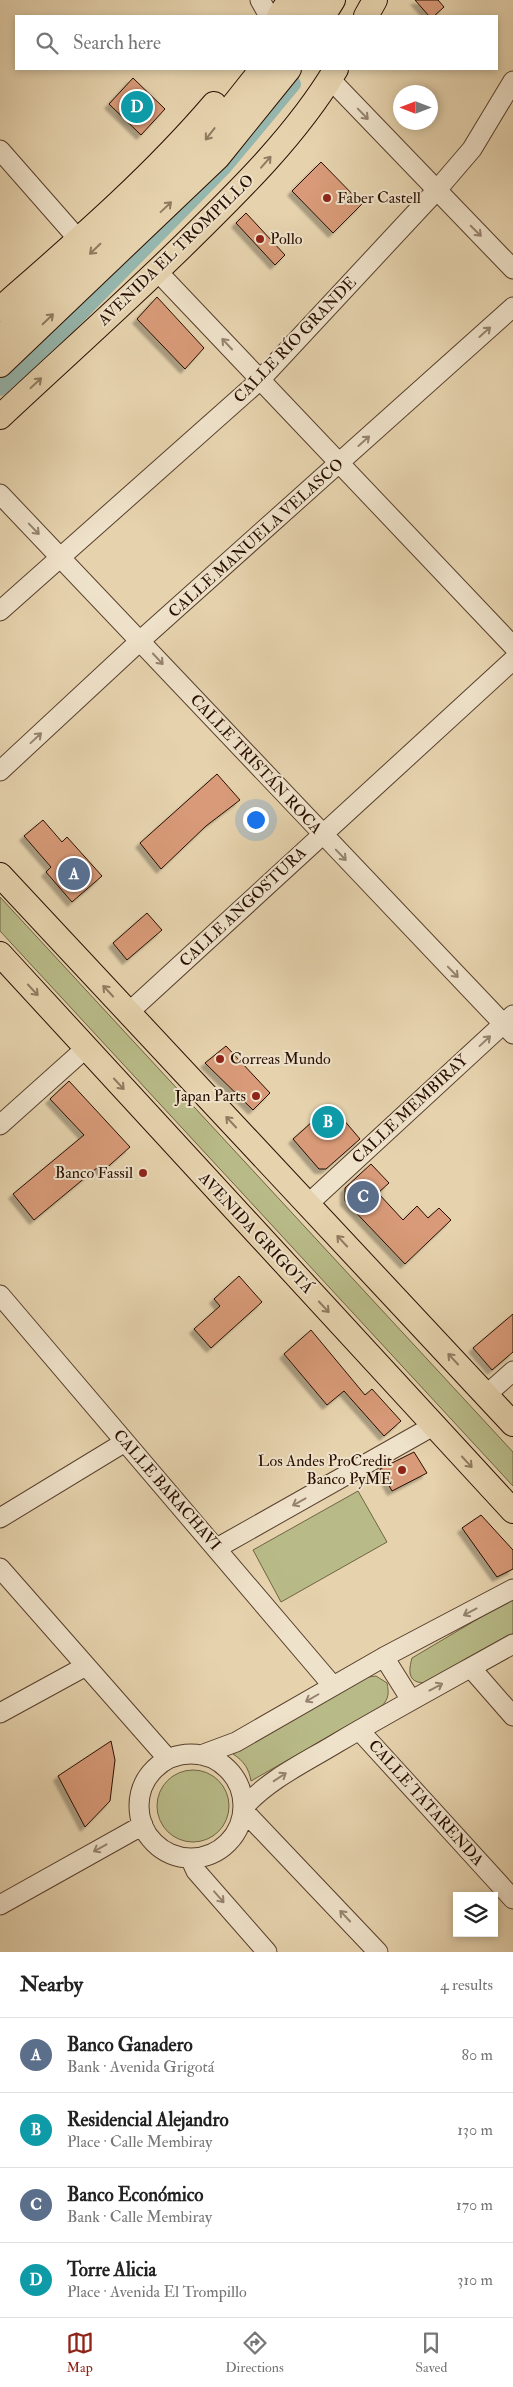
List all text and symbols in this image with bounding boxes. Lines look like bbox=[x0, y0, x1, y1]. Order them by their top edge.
search box bbox=[15, 15, 498, 70]
icon: search bbox=[33, 29, 61, 57]
text: Search here bbox=[73, 31, 161, 55]
north arrow bbox=[393, 85, 438, 130]
pin: D bbox=[121, 88, 153, 126]
one-way arrow bbox=[357, 108, 369, 121]
one-way arrow bbox=[204, 127, 215, 140]
one-way arrow bbox=[260, 155, 272, 168]
street label: AVENIDA EL TROMPILLO bbox=[93, 170, 258, 330]
place label: Faber Castell bbox=[337, 188, 421, 208]
marker: Faber Castell bbox=[321, 192, 333, 204]
one-way arrow bbox=[159, 201, 172, 213]
one-way arrow bbox=[470, 225, 482, 238]
place label: Pollo bbox=[270, 229, 303, 249]
marker: Pollo bbox=[254, 233, 266, 245]
one-way arrow bbox=[89, 243, 101, 255]
street label: CALLE RÍO GRANDE bbox=[229, 273, 361, 407]
one-way arrow bbox=[42, 313, 54, 325]
one-way arrow bbox=[478, 326, 491, 338]
one-way arrow bbox=[221, 338, 233, 351]
one-way arrow bbox=[29, 377, 42, 389]
one-way arrow bbox=[358, 435, 371, 447]
street label: CALLE MANUELA VELASCO bbox=[164, 454, 348, 622]
one-way arrow bbox=[28, 522, 40, 535]
one-way arrow bbox=[152, 653, 164, 665]
street label: CALLE TRISTÁN ROCA bbox=[186, 689, 327, 838]
one-way arrow bbox=[29, 732, 42, 744]
your location bbox=[243, 807, 269, 833]
street label: CALLE ANGOSTURA bbox=[175, 843, 311, 971]
one-way arrow bbox=[335, 848, 347, 861]
pin: A bbox=[58, 855, 90, 893]
one-way arrow bbox=[447, 965, 459, 978]
one-way arrow bbox=[27, 984, 39, 997]
one-way arrow bbox=[102, 984, 114, 997]
one-way arrow bbox=[479, 1035, 492, 1046]
place label: Correas Mundo bbox=[230, 1049, 331, 1069]
street label: CALLE MEMBIRAY bbox=[348, 1049, 473, 1168]
marker: Correas Mundo bbox=[214, 1053, 226, 1065]
one-way arrow bbox=[113, 1077, 125, 1090]
place label: Japan Parts bbox=[174, 1086, 246, 1107]
marker: Japan Parts bbox=[250, 1090, 262, 1102]
pin: B bbox=[312, 1103, 344, 1141]
one-way arrow bbox=[225, 1116, 237, 1128]
place label: Banco Fassil bbox=[55, 1163, 133, 1183]
marker: Banco Fassil bbox=[137, 1167, 149, 1179]
street label: AVENIDA GRIGOTÁ bbox=[194, 1167, 318, 1298]
pin: C bbox=[347, 1178, 379, 1216]
one-way arrow bbox=[336, 1234, 348, 1247]
one-way arrow bbox=[318, 1300, 330, 1313]
one-way arrow bbox=[447, 1353, 459, 1366]
street label: CALLE BARACHAVI bbox=[109, 1425, 225, 1555]
place label: Los Andes ProCredit Banco PyME bbox=[258, 1451, 392, 1489]
one-way arrow bbox=[461, 1455, 473, 1468]
marker: Los Andes ProCredit Banco PyME bbox=[396, 1464, 408, 1476]
one-way arrow bbox=[293, 1497, 307, 1507]
one-way arrow bbox=[463, 1608, 478, 1617]
one-way arrow bbox=[428, 1682, 443, 1691]
one-way arrow bbox=[304, 1693, 319, 1703]
street label: CALLE TATARENDA bbox=[364, 1736, 488, 1870]
one-way arrow bbox=[273, 1772, 287, 1782]
one-way arrow bbox=[94, 1844, 108, 1854]
one-way arrow bbox=[214, 1891, 225, 1904]
map controls bbox=[453, 1892, 498, 1937]
button: layers bbox=[453, 1892, 498, 1937]
one-way arrow bbox=[339, 1910, 351, 1923]
text: Nearby bbox=[20, 1971, 83, 1998]
text: 4 results bbox=[440, 1975, 493, 1995]
text: Banco Ganadero bbox=[67, 2033, 193, 2057]
text: A bbox=[31, 2045, 41, 2065]
text: 80 m bbox=[462, 2045, 493, 2065]
text: Bank · Avenida Grigotá bbox=[67, 2057, 214, 2077]
text: Residencial Alejandro bbox=[67, 2108, 229, 2132]
text: B bbox=[31, 2120, 41, 2140]
text: 130 m bbox=[457, 2120, 493, 2140]
text: Place · Calle Membiray bbox=[67, 2132, 212, 2152]
text: Banco Económico bbox=[67, 2183, 204, 2207]
text: C bbox=[30, 2195, 42, 2215]
text: 170 m bbox=[456, 2195, 493, 2215]
text: Bank · Calle Membiray bbox=[67, 2207, 212, 2227]
text: Torre Alicia bbox=[67, 2258, 156, 2282]
text: D bbox=[29, 2270, 43, 2290]
text: 310 m bbox=[457, 2270, 493, 2290]
text: Place · Avenida El Trompillo bbox=[67, 2282, 247, 2302]
tab: Map bbox=[66, 2329, 94, 2376]
tab: Directions bbox=[225, 2329, 284, 2376]
tab: Saved bbox=[415, 2329, 447, 2376]

